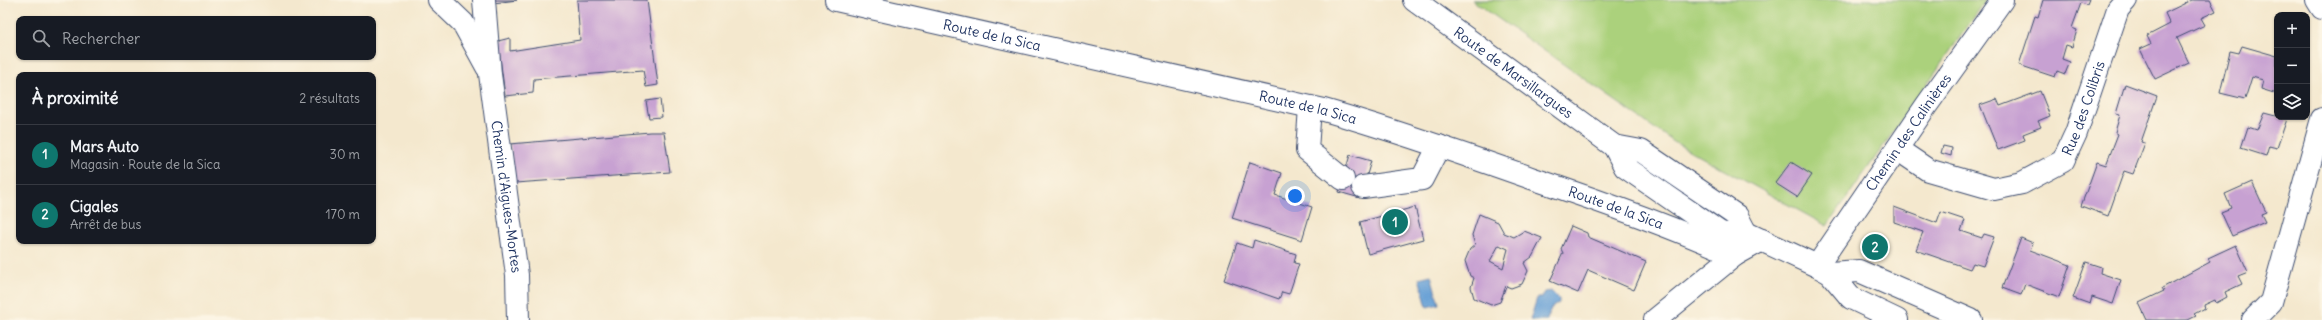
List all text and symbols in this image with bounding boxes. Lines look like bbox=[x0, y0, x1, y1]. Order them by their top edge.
map controls bbox=[2274, 12, 2310, 120]
button: + bbox=[2274, 12, 2310, 48]
street label: Route de la Sica bbox=[941, 15, 1043, 55]
search box bbox=[16, 16, 376, 60]
street label: Route de Marsillargues bbox=[1450, 23, 1577, 122]
icon: search bbox=[30, 27, 52, 49]
text: Rechercher bbox=[62, 29, 140, 48]
button: − bbox=[2274, 48, 2310, 84]
street label: Rue des Colibris bbox=[2058, 59, 2109, 158]
street label: Chemin des Calinières bbox=[1862, 70, 1955, 194]
button: layers bbox=[2274, 84, 2310, 120]
text: À proximité bbox=[32, 87, 118, 109]
street label: Route de la Sica bbox=[1257, 87, 1359, 128]
text: 2 résultats bbox=[299, 90, 360, 107]
street label: Chemin d'Aigues-Mortes bbox=[487, 119, 526, 274]
text: Mars Auto bbox=[70, 137, 139, 156]
text: 1 bbox=[42, 146, 48, 163]
text: 30 m bbox=[330, 146, 360, 163]
text: Magasin · Route de la Sica bbox=[70, 156, 221, 173]
street label: Route de la Sica bbox=[1566, 182, 1666, 233]
your location bbox=[1285, 186, 1305, 206]
text: Cigales bbox=[70, 197, 118, 216]
text: 2 bbox=[41, 206, 49, 223]
text: 170 m bbox=[325, 206, 360, 223]
pin: 1 bbox=[1382, 207, 1408, 237]
text: Arrêt de bus bbox=[70, 216, 141, 233]
pin: 2 bbox=[1862, 232, 1888, 262]

